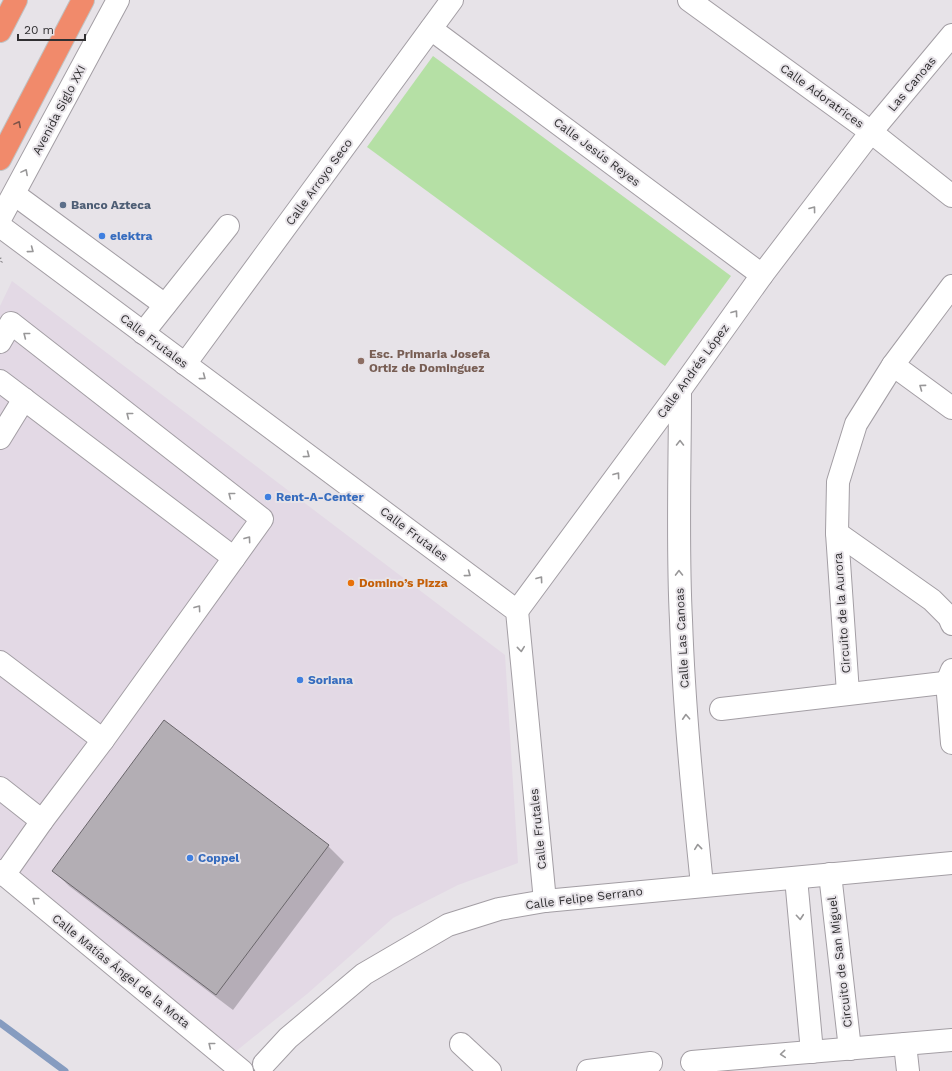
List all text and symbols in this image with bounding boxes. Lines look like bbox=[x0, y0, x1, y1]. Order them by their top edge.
scale bar bbox=[18, 16, 85, 42]
text: 20 m bbox=[24, 23, 54, 37]
street label: Las Canoas bbox=[885, 54, 939, 114]
street label: Calle Adoratrices bbox=[778, 61, 866, 131]
street label: Avenida Siglo XXI bbox=[29, 63, 89, 157]
street label: Calle Jesús Reyes bbox=[551, 115, 643, 189]
one-way arrow bbox=[13, 121, 21, 128]
street label: Calle Arroyo Seco bbox=[283, 136, 355, 228]
one-way arrow bbox=[21, 169, 28, 177]
place label: Banco Azteca bbox=[71, 198, 151, 212]
marker: Banco Azteca bbox=[58, 200, 68, 210]
one-way arrow bbox=[808, 206, 816, 213]
place label: elektra bbox=[110, 229, 153, 243]
marker: elektra bbox=[97, 231, 107, 241]
one-way arrow bbox=[27, 245, 34, 252]
one-way arrow bbox=[730, 310, 738, 317]
street label: Calle Frutales bbox=[117, 311, 191, 371]
street label: Calle Andrés López bbox=[654, 321, 732, 421]
one-way arrow bbox=[24, 333, 31, 340]
place label: Esc. Primaria Josefa Ortiz de Dominguez bbox=[369, 347, 490, 375]
marker: Esc. Primaria Josefa Ortiz de Dominguez bbox=[356, 356, 366, 366]
one-way arrow bbox=[199, 372, 206, 380]
one-way arrow bbox=[920, 385, 927, 392]
one-way arrow bbox=[126, 413, 133, 420]
one-way arrow bbox=[676, 440, 684, 446]
one-way arrow bbox=[303, 450, 310, 457]
one-way arrow bbox=[613, 472, 620, 479]
place label: Rent-A-Center bbox=[276, 490, 365, 504]
marker: Rent-A-Center bbox=[263, 492, 273, 502]
one-way arrow bbox=[229, 493, 236, 500]
street label: Calle Frutales bbox=[377, 504, 451, 564]
one-way arrow bbox=[243, 536, 250, 543]
street label: Circuito de la Aurora bbox=[831, 552, 853, 674]
one-way arrow bbox=[463, 569, 470, 576]
one-way arrow bbox=[675, 570, 684, 576]
place label: Domino’s Pizza bbox=[359, 576, 448, 590]
one-way arrow bbox=[535, 577, 542, 584]
marker: Domino’s Pizza bbox=[346, 578, 356, 588]
street label: Calle Las Canoas bbox=[672, 587, 692, 689]
one-way arrow bbox=[193, 606, 200, 613]
one-way arrow bbox=[516, 646, 525, 652]
place label: Soriana bbox=[308, 673, 353, 687]
marker: Soriana bbox=[295, 675, 305, 685]
one-way arrow bbox=[682, 714, 691, 720]
street label: Calle Frutales bbox=[527, 788, 549, 870]
one-way arrow bbox=[694, 844, 703, 850]
place label: Coppel bbox=[198, 851, 239, 865]
marker: Coppel bbox=[185, 853, 195, 863]
street label: Calle Felipe Serrano bbox=[525, 884, 643, 912]
street label: Circuito de San Miguel bbox=[825, 895, 855, 1028]
one-way arrow bbox=[32, 897, 40, 904]
street label: Calle Matías Ángel de la Mota bbox=[49, 911, 193, 1031]
one-way arrow bbox=[795, 914, 804, 920]
one-way arrow bbox=[208, 1042, 215, 1049]
one-way arrow bbox=[780, 1050, 786, 1059]

